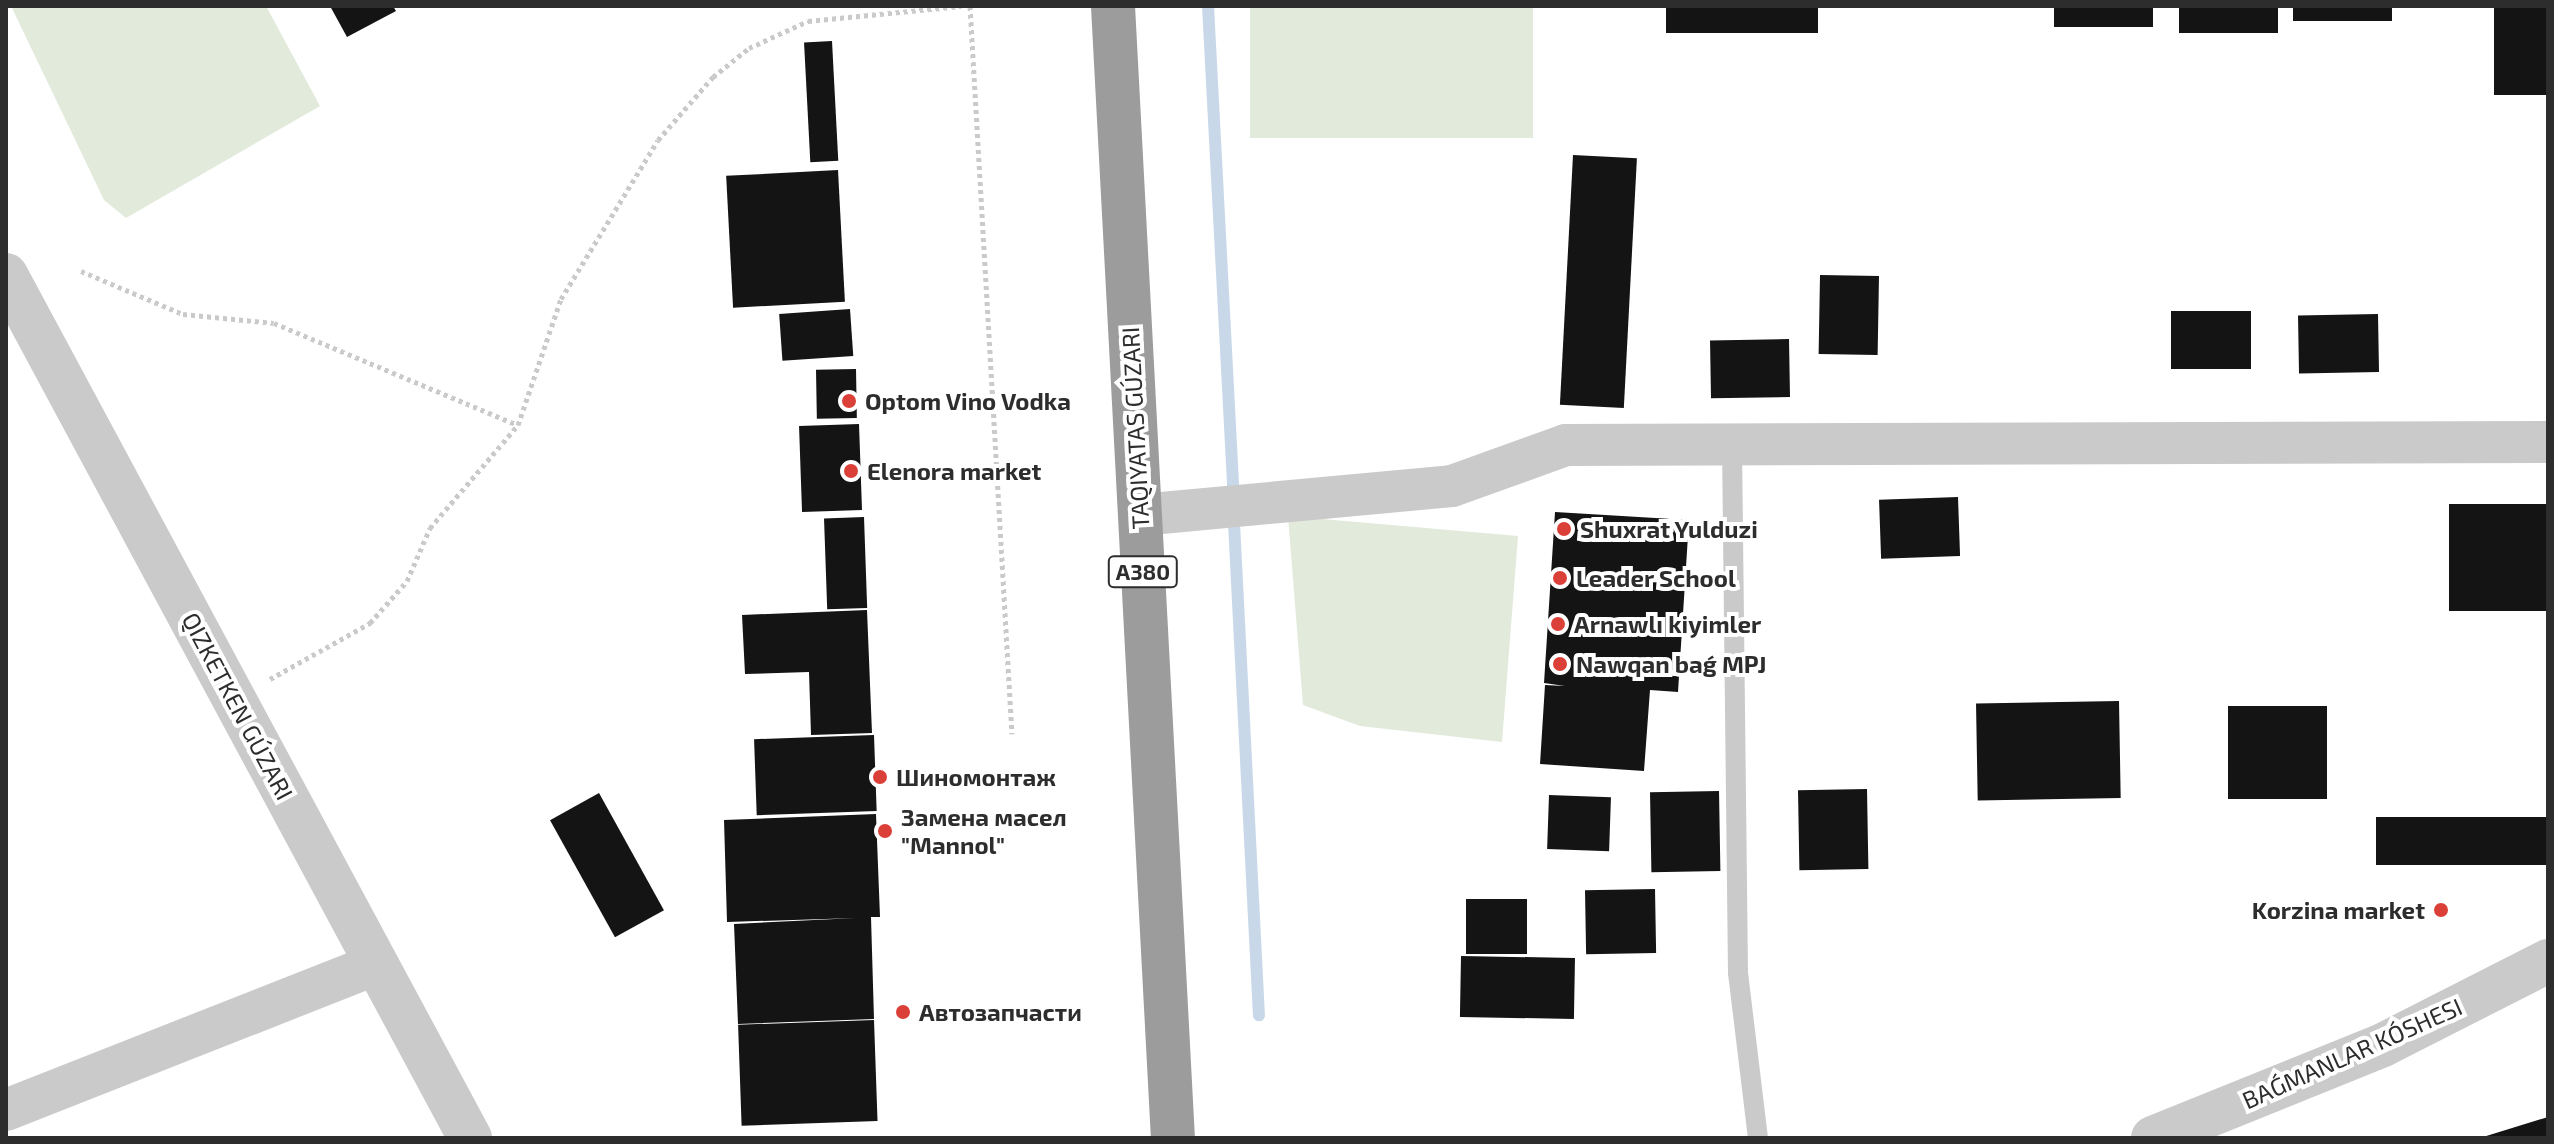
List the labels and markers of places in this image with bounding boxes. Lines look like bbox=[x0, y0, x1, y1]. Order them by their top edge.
place label: Optom Vino Vodka bbox=[865, 387, 1072, 415]
marker: Optom Vino Vodka bbox=[840, 392, 858, 410]
place label: Elenora market bbox=[867, 457, 1041, 485]
marker: Elenora market bbox=[842, 462, 860, 480]
place label: Shuxrat Yulduzi bbox=[1580, 515, 1758, 543]
marker: Shuxrat Yulduzi bbox=[1555, 520, 1573, 538]
place label: Leader School bbox=[1576, 564, 1736, 592]
marker: Leader School bbox=[1551, 569, 1569, 587]
place label: Arnawlı kiyimler bbox=[1574, 610, 1761, 638]
marker: Arnawlı kiyimler bbox=[1549, 615, 1567, 633]
place label: Nawqan baǵ MPJ bbox=[1576, 650, 1766, 678]
marker: Nawqan baǵ MPJ bbox=[1551, 655, 1569, 673]
place label: Шиномонтаж bbox=[896, 763, 1056, 791]
marker: Шиномонтаж bbox=[871, 768, 889, 786]
place label: Замена масел "Mannol" bbox=[901, 803, 1067, 859]
marker: Замена масел "Mannol" bbox=[876, 822, 894, 840]
place label: Korzina market bbox=[2252, 896, 2425, 924]
marker: Korzina market bbox=[2432, 901, 2450, 919]
place label: Автозапчасти bbox=[919, 998, 1082, 1026]
marker: Автозапчасти bbox=[894, 1003, 912, 1021]

